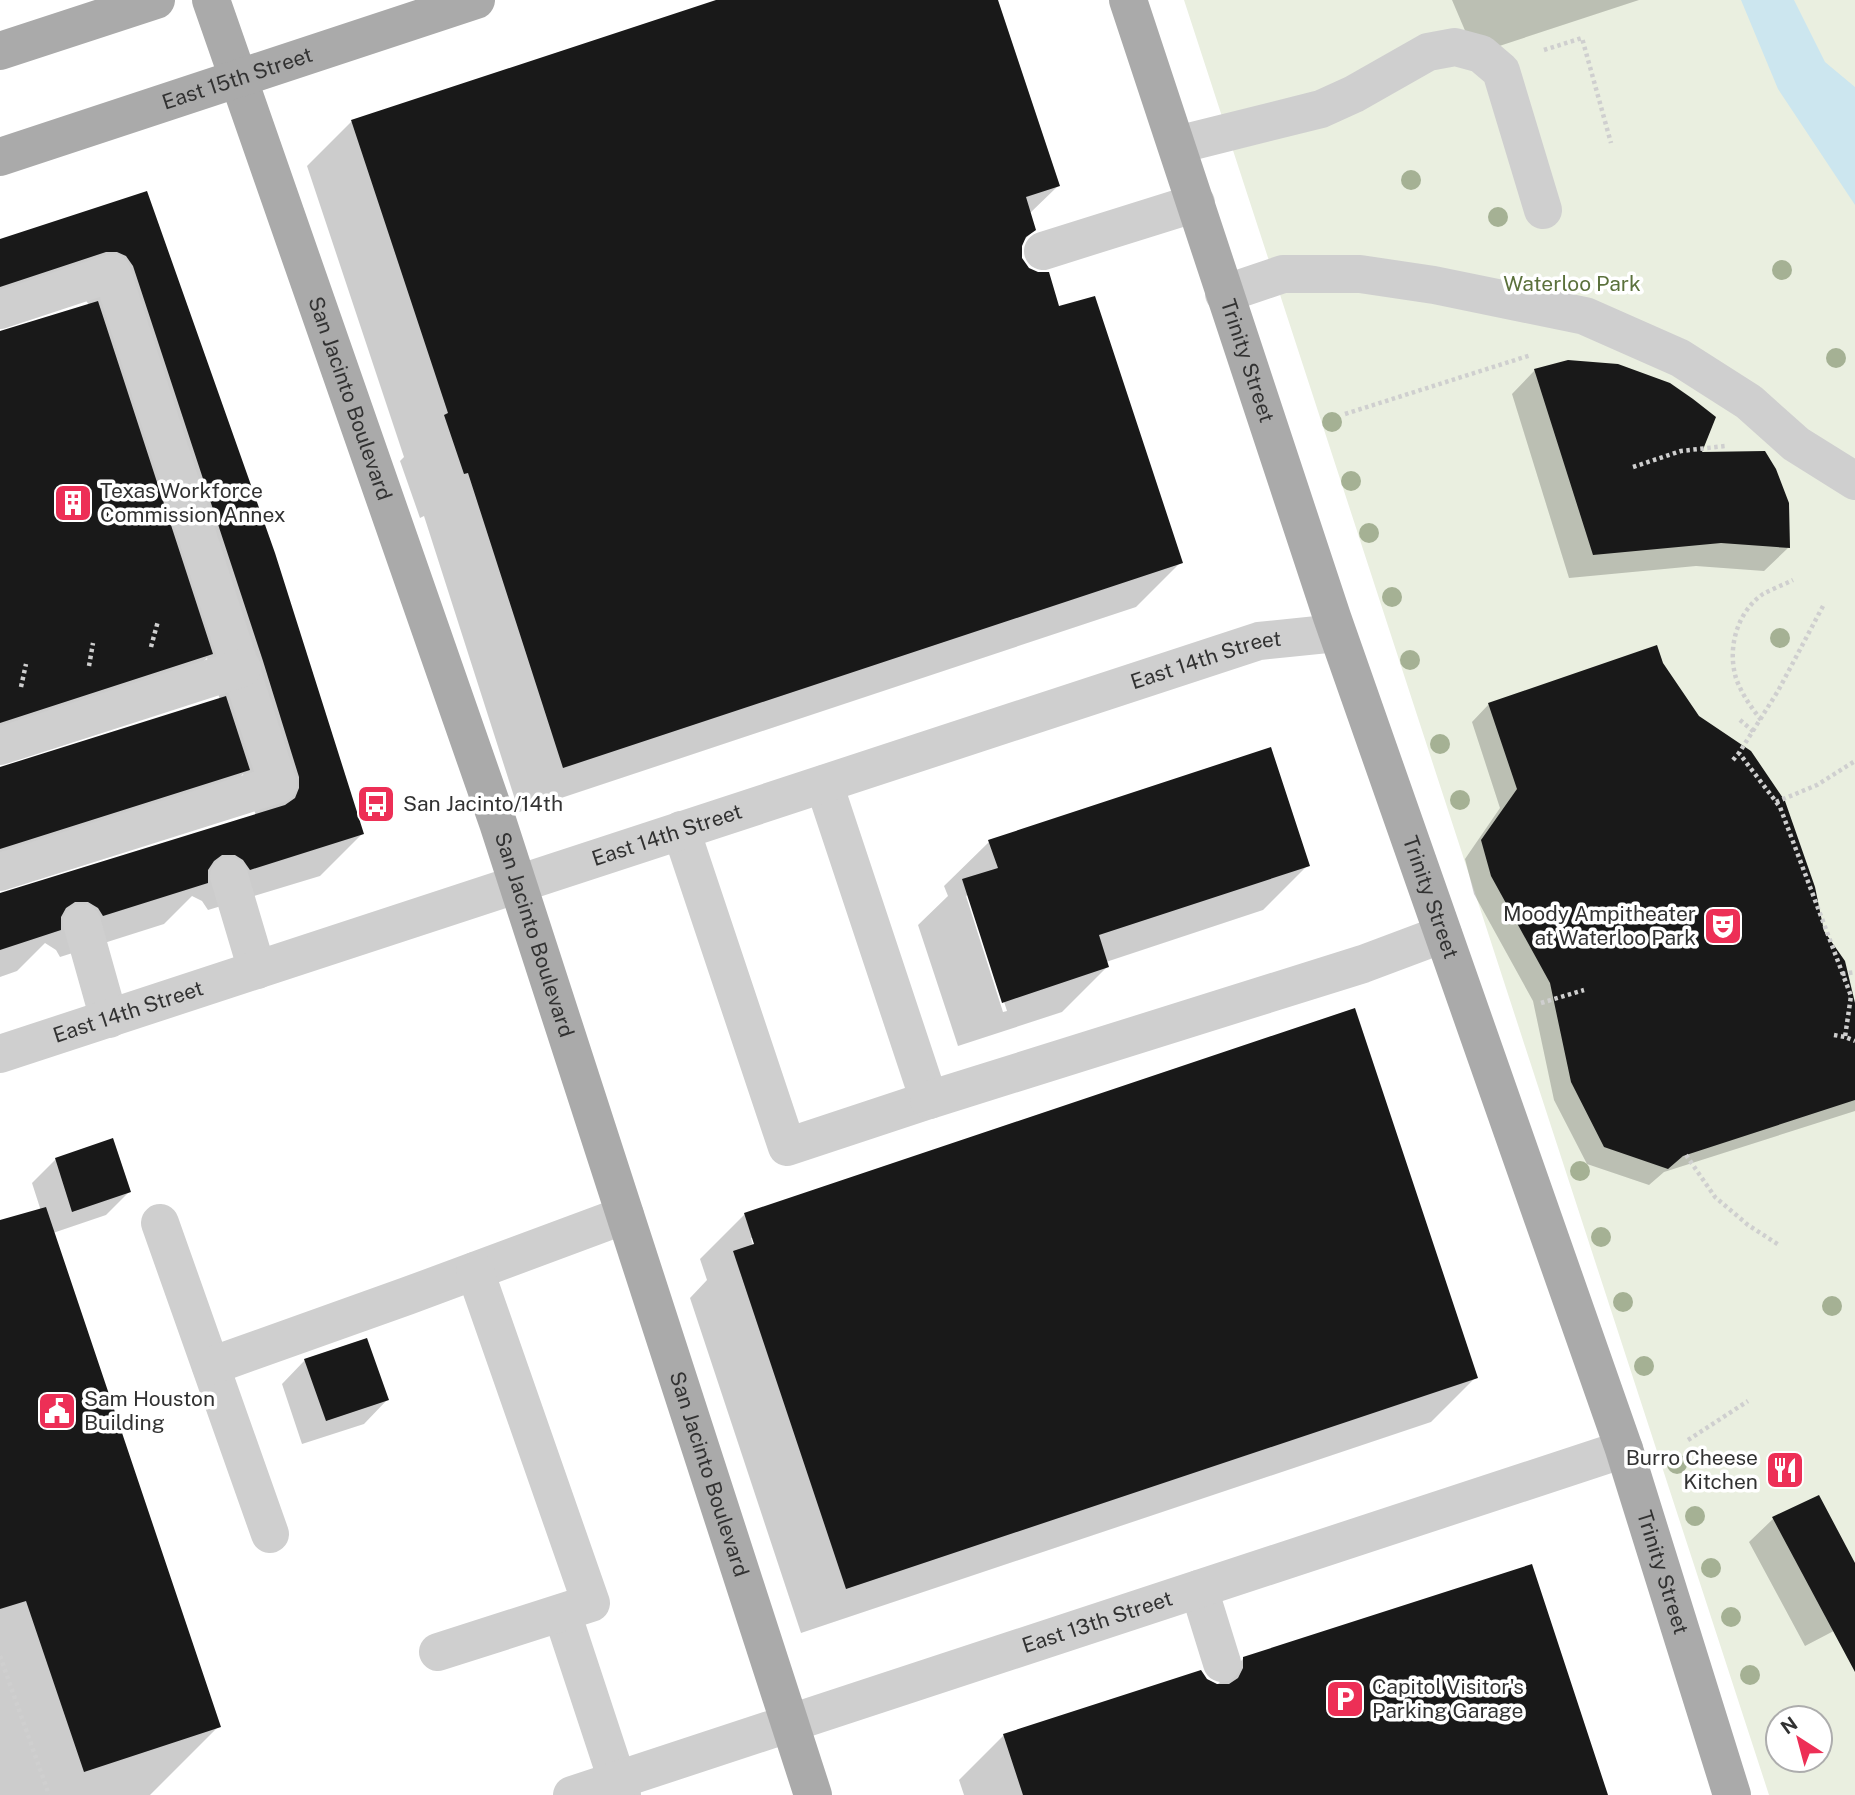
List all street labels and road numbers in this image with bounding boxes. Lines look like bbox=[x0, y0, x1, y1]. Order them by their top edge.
street label: East 15th Street bbox=[159, 42, 316, 115]
street label: San Jacinto Boulevard bbox=[303, 293, 397, 504]
street label: Trinity Street bbox=[1216, 296, 1280, 426]
street label: East 14th Street bbox=[1127, 626, 1282, 694]
street label: East 14th Street bbox=[589, 798, 745, 871]
street label: San Jacinto Boulevard bbox=[490, 829, 580, 1040]
street label: Trinity Street bbox=[1398, 832, 1464, 962]
street label: East 14th Street bbox=[50, 975, 206, 1048]
street label: San Jacinto Boulevard bbox=[665, 1368, 754, 1580]
street label: Trinity Street bbox=[1632, 1507, 1694, 1637]
street label: East 13th Street bbox=[1019, 1585, 1175, 1658]

